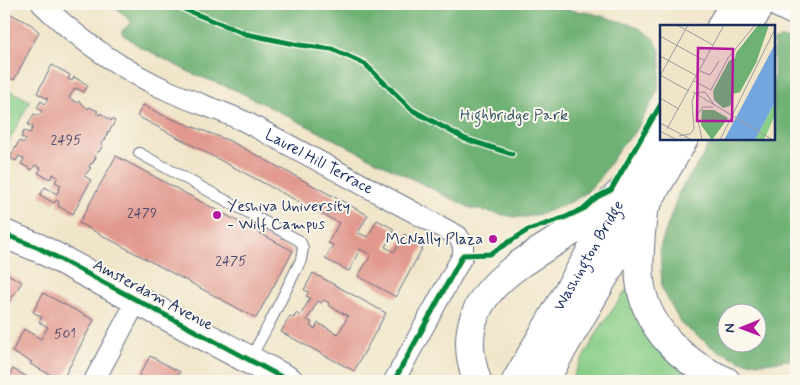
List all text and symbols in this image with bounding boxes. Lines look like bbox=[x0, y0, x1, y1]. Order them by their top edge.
inset map bbox=[660, 25, 775, 140]
park label: Highbridge Park bbox=[460, 105, 568, 127]
street label: Laurel Hill Terrace bbox=[261, 124, 378, 199]
house number: 2495 bbox=[50, 131, 82, 149]
place label: Yeshiva University - Wilf Campus bbox=[227, 196, 350, 235]
street label: Washington Bridge bbox=[548, 196, 629, 314]
house number: 2479 bbox=[127, 204, 157, 222]
marker: Yeshiva University - Wilf Campus bbox=[211, 209, 223, 221]
place label: McNally Plaza bbox=[386, 229, 483, 250]
marker: McNally Plaza bbox=[487, 233, 499, 245]
house number: 2475 bbox=[215, 252, 247, 270]
street label: Amsterdam Avenue bbox=[89, 254, 217, 336]
north arrow bbox=[718, 302, 768, 352]
text: N bbox=[721, 323, 739, 333]
house number: 501 bbox=[54, 325, 76, 343]

